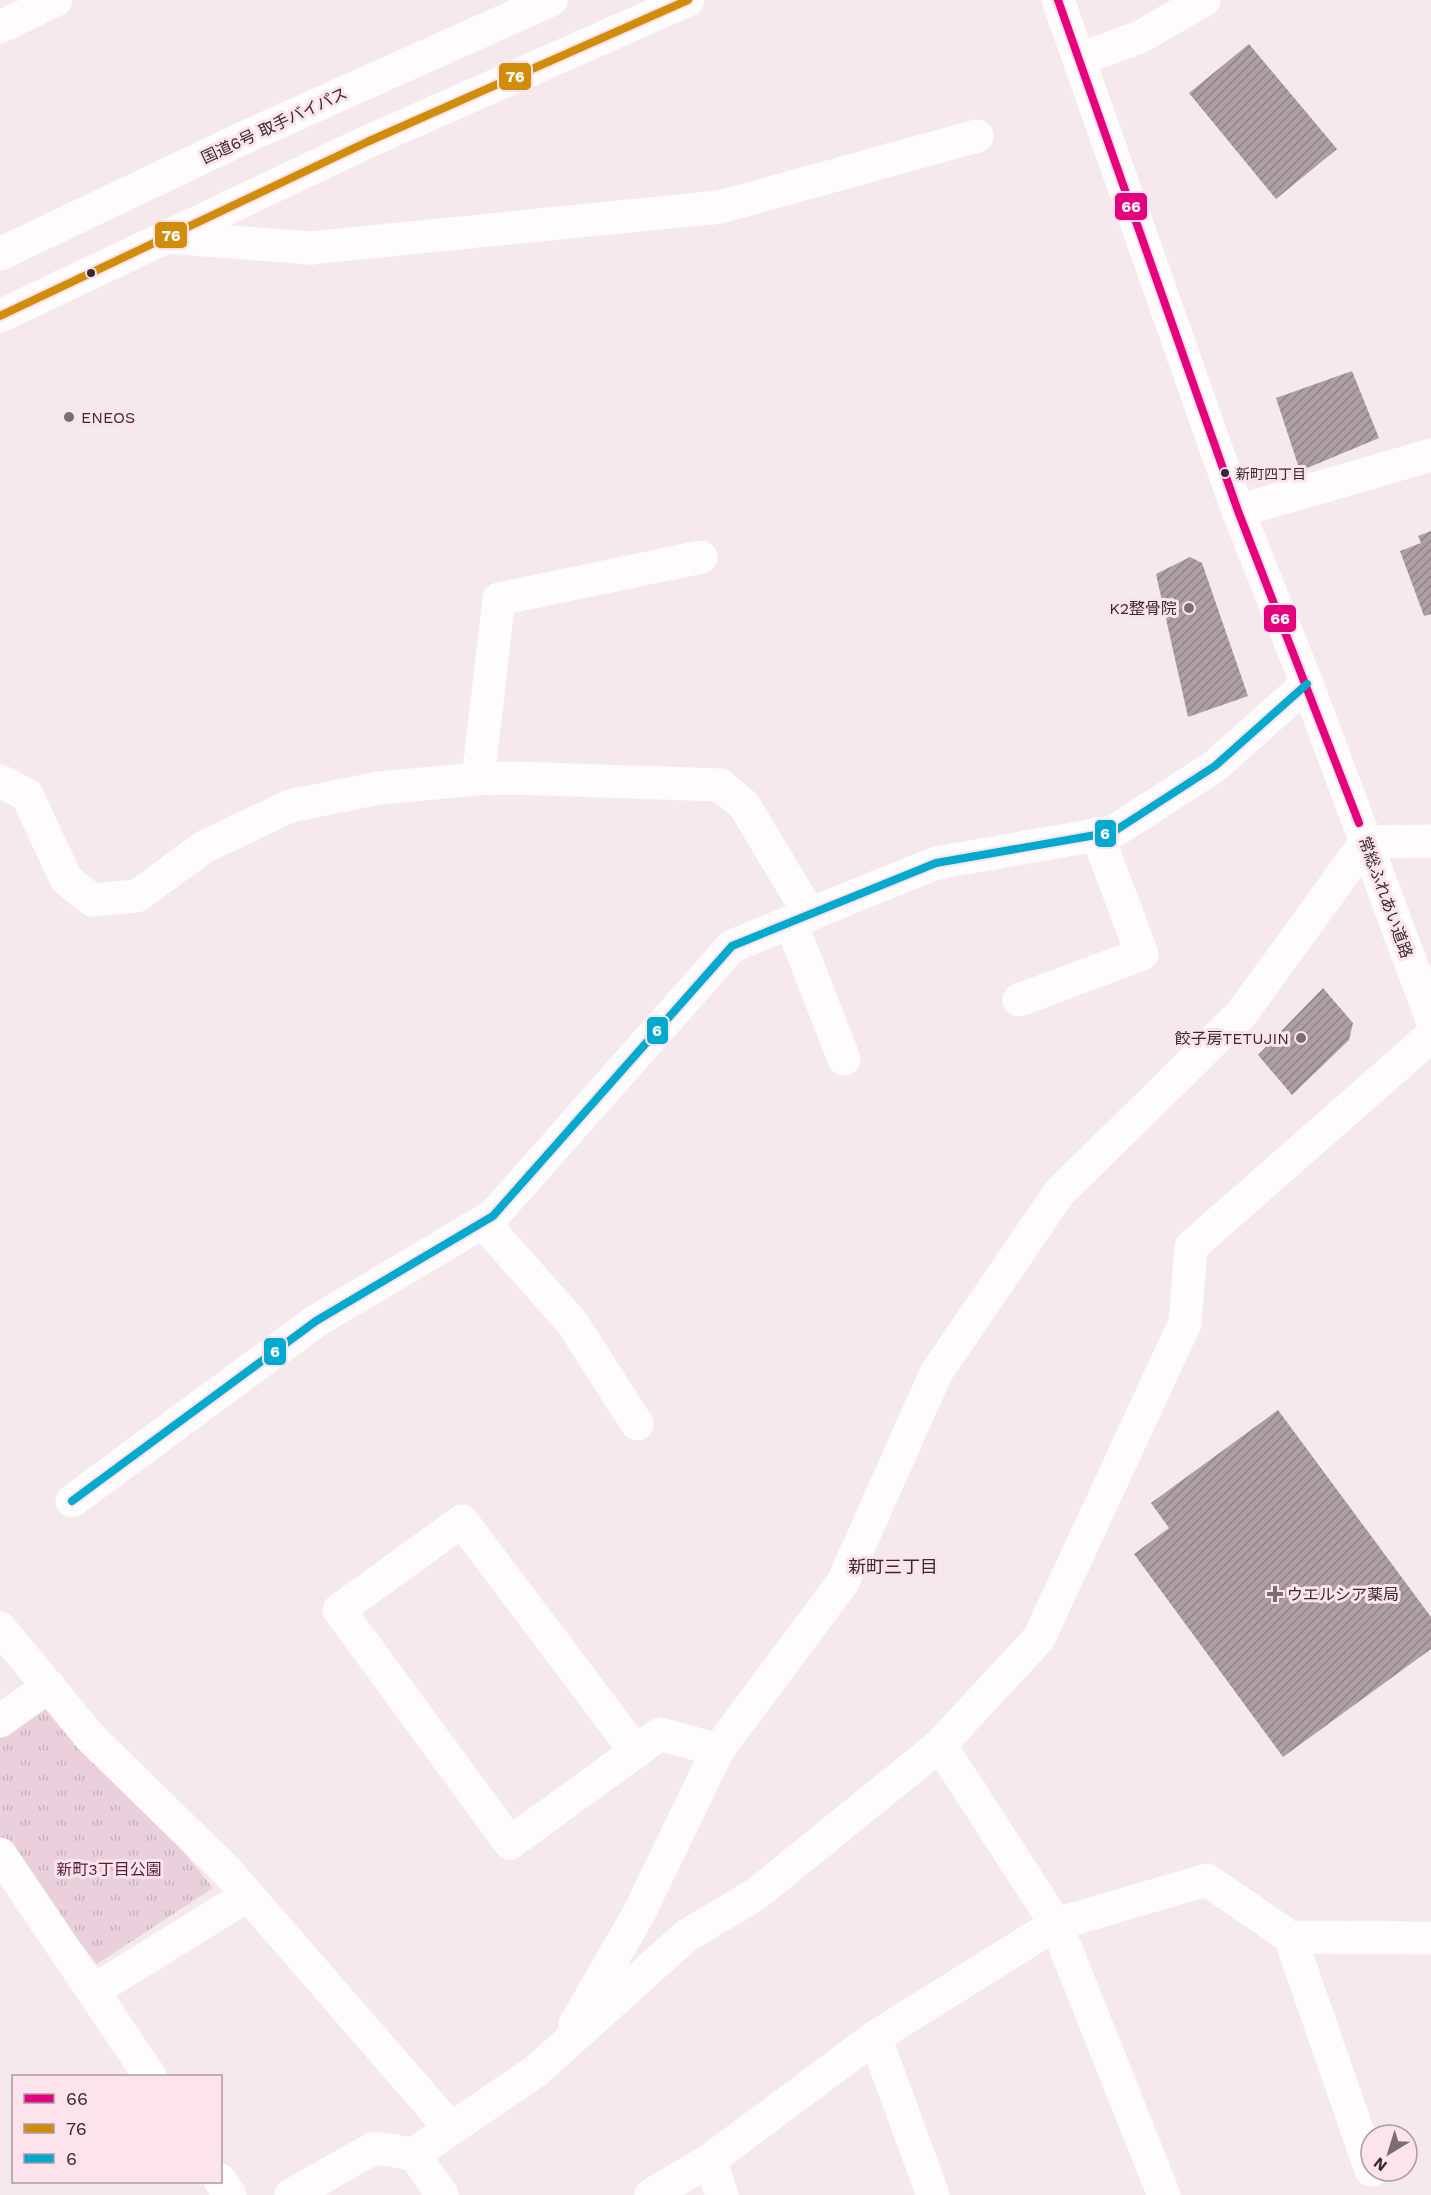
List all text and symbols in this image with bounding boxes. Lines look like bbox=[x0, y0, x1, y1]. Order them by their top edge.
line badge: 76 bbox=[498, 62, 532, 91]
text: 76 bbox=[505, 67, 525, 86]
street label: 国道6号 取手バイパス bbox=[198, 83, 350, 168]
line badge: 66 bbox=[1114, 192, 1148, 221]
text: 66 bbox=[1121, 197, 1141, 216]
line badge: 76 bbox=[154, 221, 188, 249]
text: 76 bbox=[161, 226, 181, 245]
unlabelled marker bbox=[85, 267, 97, 279]
place label: ENEOS bbox=[81, 408, 135, 427]
marker: ENEOS bbox=[62, 410, 76, 424]
place label: 新町四丁目 bbox=[1236, 466, 1306, 482]
marker: 新町四丁目 bbox=[1219, 467, 1231, 479]
place label: K2整骨院 bbox=[1109, 599, 1177, 618]
marker: K2整骨院 bbox=[1182, 601, 1196, 615]
line badge: 66 bbox=[1263, 604, 1297, 633]
text: 66 bbox=[1270, 609, 1290, 628]
line badge: 6 bbox=[1094, 819, 1117, 848]
text: 6 bbox=[1100, 824, 1110, 843]
street label: 常総ふれあい道路 bbox=[1355, 834, 1416, 961]
line badge: 6 bbox=[646, 1016, 669, 1045]
text: 6 bbox=[652, 1021, 662, 1040]
place label: 餃子房TETUJIN bbox=[1175, 1029, 1289, 1048]
marker: 餃子房TETUJIN bbox=[1294, 1031, 1308, 1045]
line badge: 6 bbox=[263, 1337, 287, 1366]
text: 6 bbox=[270, 1342, 280, 1361]
district label: 新町三丁目 bbox=[848, 1556, 938, 1577]
place label: ウエルシア薬局 bbox=[1287, 1585, 1399, 1604]
marker: ウエルシア薬局 bbox=[1268, 1587, 1282, 1601]
park label: 新町3丁目公園 bbox=[56, 1860, 162, 1879]
legend bbox=[12, 2075, 222, 2183]
text: 66 bbox=[66, 2088, 88, 2109]
text: 76 bbox=[66, 2118, 87, 2139]
north arrow bbox=[1359, 2123, 1419, 2183]
text: 6 bbox=[66, 2148, 77, 2169]
text: N bbox=[1370, 2153, 1391, 2176]

